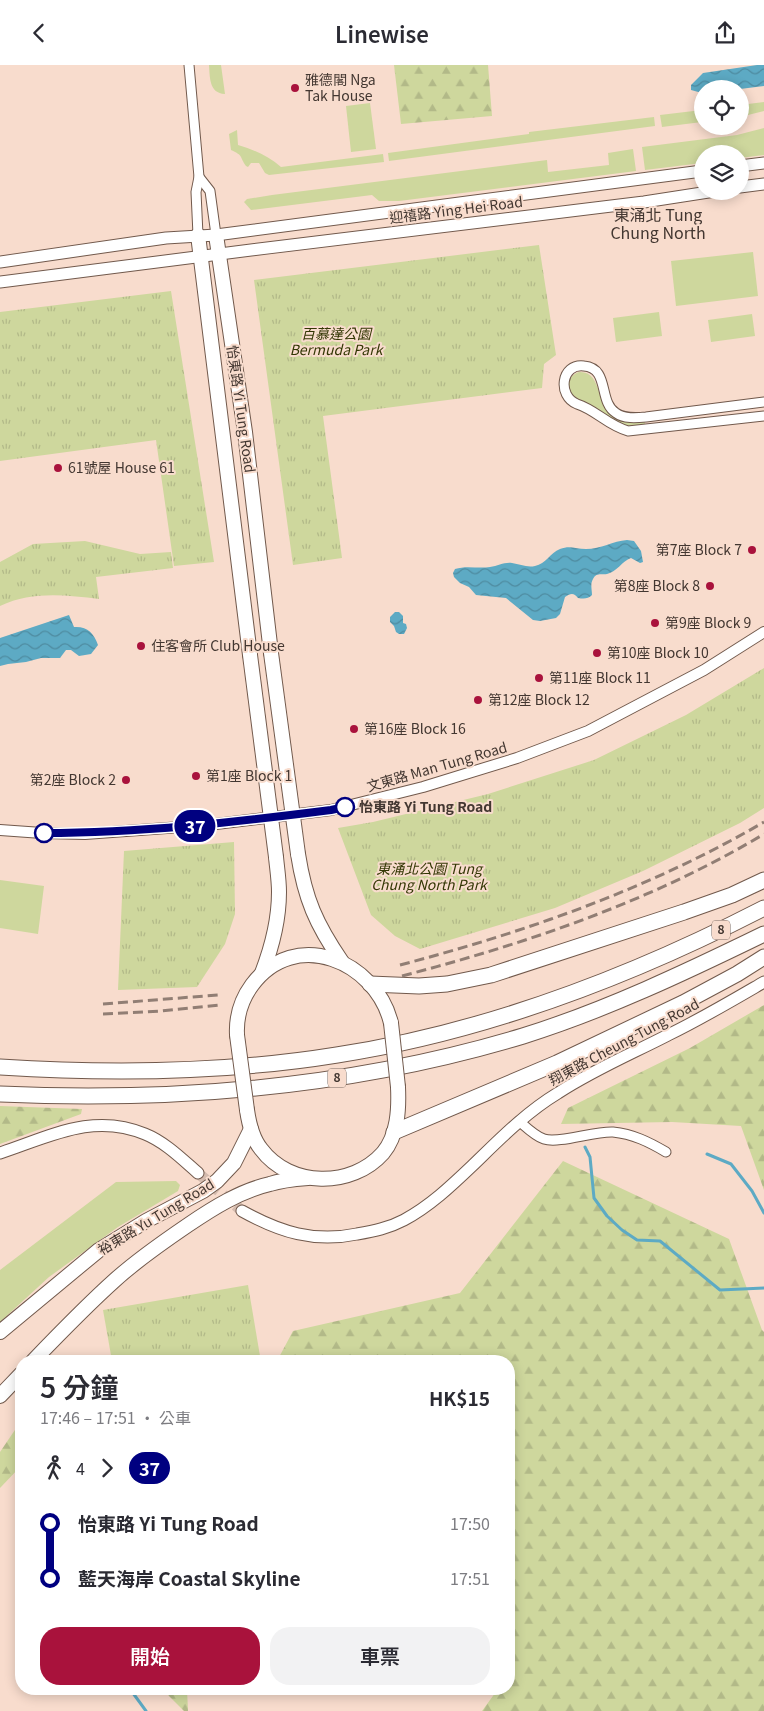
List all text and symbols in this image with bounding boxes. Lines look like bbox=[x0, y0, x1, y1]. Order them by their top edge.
text: Linewise bbox=[335, 17, 429, 49]
icon: back bbox=[25, 19, 53, 47]
icon: share bbox=[711, 19, 739, 47]
place label: 雅德閣 Nga Tak House bbox=[305, 69, 376, 105]
map controls bbox=[694, 80, 749, 200]
button: locate bbox=[694, 80, 749, 135]
marker: 雅德閣 Nga Tak House bbox=[289, 82, 301, 94]
button: layers bbox=[694, 145, 749, 200]
street label: 迎禧路 Ying Hei Road bbox=[388, 191, 524, 227]
district label: 東涌北 Tung Chung North bbox=[610, 202, 706, 244]
park label: 百慕達公園 Bermuda Park bbox=[290, 323, 385, 359]
street label: 怡東路 Yi Tung Road bbox=[223, 344, 261, 474]
place label: 61號屋 House 61 bbox=[68, 457, 175, 477]
marker: 61號屋 House 61 bbox=[52, 462, 64, 474]
place label: 第7座 Block 7 bbox=[656, 539, 742, 559]
marker: 第7座 Block 7 bbox=[746, 544, 758, 556]
place label: 第8座 Block 8 bbox=[614, 575, 700, 595]
marker: 第8座 Block 8 bbox=[704, 580, 716, 592]
place label: 第9座 Block 9 bbox=[665, 612, 752, 632]
marker: 第9座 Block 9 bbox=[649, 617, 661, 629]
place label: 住客會所 Club House bbox=[151, 635, 285, 655]
marker: 住客會所 Club House bbox=[135, 640, 147, 652]
place label: 第10座 Block 10 bbox=[607, 642, 709, 662]
marker: 第10座 Block 10 bbox=[591, 647, 603, 659]
place label: 第11座 Block 11 bbox=[549, 667, 651, 687]
marker: 第11座 Block 11 bbox=[533, 672, 545, 684]
place label: 第12座 Block 12 bbox=[488, 689, 590, 709]
marker: 第12座 Block 12 bbox=[472, 694, 484, 706]
place label: 第16座 Block 16 bbox=[364, 718, 466, 738]
marker: 第16座 Block 16 bbox=[348, 723, 360, 735]
street label: 文東路 Man Tung Road bbox=[364, 736, 509, 796]
place label: 第1座 Block 1 bbox=[206, 765, 292, 785]
place label: 第2座 Block 2 bbox=[30, 769, 116, 789]
marker: 第1座 Block 1 bbox=[190, 770, 202, 782]
marker: 第2座 Block 2 bbox=[120, 774, 132, 786]
place label: 怡東路 Yi Tung Road bbox=[359, 796, 492, 816]
marker: 怡東路 Yi Tung Road bbox=[335, 797, 355, 817]
line badge: 37 bbox=[172, 810, 218, 842]
text: 37 bbox=[184, 813, 206, 839]
unlabelled marker bbox=[34, 823, 54, 843]
park label: 東涌北公園 Tung Chung North Park bbox=[371, 858, 489, 894]
road number: 8 bbox=[712, 921, 730, 939]
street label: 翔東路 Cheung Tung Road bbox=[545, 993, 702, 1089]
road number: 8 bbox=[328, 1069, 346, 1087]
street label: 裕東路 Yu Tung Road bbox=[93, 1173, 218, 1259]
text: 5 分鐘 bbox=[40, 1366, 119, 1406]
text: HK$15 bbox=[429, 1384, 490, 1411]
text: 17:46 – 17:51 · 公車 bbox=[40, 1405, 191, 1429]
icon: walk bbox=[40, 1454, 68, 1482]
icon: forward bbox=[93, 1454, 121, 1482]
text: 37 bbox=[139, 1455, 160, 1481]
text: 4 bbox=[76, 1456, 85, 1480]
text: 怡東路 Yi Tung Road bbox=[78, 1509, 259, 1536]
text: 17:50 bbox=[450, 1511, 490, 1535]
text: 藍天海岸 Coastal Skyline bbox=[78, 1564, 301, 1591]
text: 17:51 bbox=[450, 1566, 490, 1590]
button: 開始 bbox=[40, 1627, 260, 1685]
button: 車票 bbox=[270, 1627, 490, 1685]

